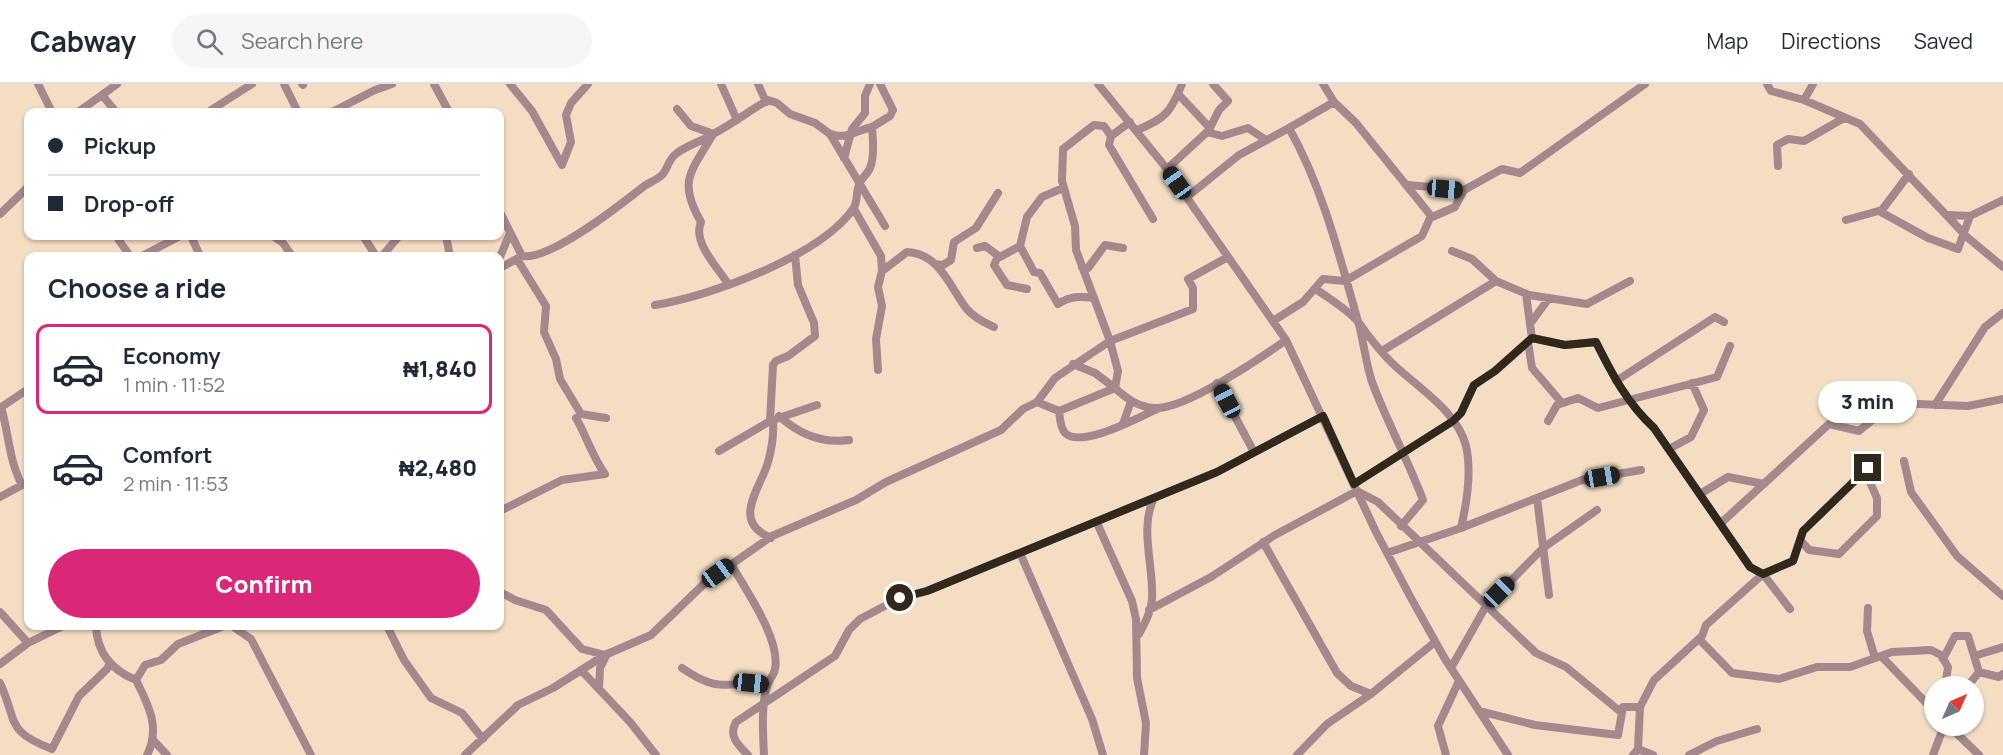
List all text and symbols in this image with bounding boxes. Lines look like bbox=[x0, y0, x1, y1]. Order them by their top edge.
search box bbox=[172, 14, 592, 68]
text: Cabway bbox=[30, 22, 136, 60]
icon: search bbox=[193, 25, 226, 58]
text: Search here bbox=[241, 26, 363, 56]
text: Map bbox=[1707, 27, 1748, 55]
text: Directions bbox=[1781, 27, 1881, 55]
text: Saved bbox=[1914, 27, 1973, 55]
text: Pickup bbox=[84, 131, 156, 161]
car bbox=[1159, 163, 1195, 203]
car bbox=[1426, 178, 1464, 200]
text: Drop-off bbox=[84, 189, 174, 219]
text: Choose a ride bbox=[48, 269, 226, 306]
text: Economy bbox=[123, 341, 221, 371]
icon: car bbox=[51, 342, 105, 396]
text: ₦1,840 bbox=[403, 354, 477, 384]
text: 1 min · 11:52 bbox=[123, 371, 225, 398]
car bbox=[1211, 381, 1243, 421]
callout: 3 min bbox=[1818, 381, 1918, 423]
text: 3 min bbox=[1841, 388, 1894, 415]
text: Comfort bbox=[123, 440, 212, 470]
icon: car bbox=[51, 441, 105, 495]
text: ₦2,480 bbox=[399, 453, 477, 483]
route end bbox=[1854, 454, 1881, 481]
car bbox=[1583, 465, 1621, 489]
text: 2 min · 11:53 bbox=[123, 470, 229, 497]
button: Confirm bbox=[48, 549, 480, 618]
car bbox=[698, 555, 738, 591]
car bbox=[1480, 573, 1518, 611]
route start bbox=[886, 584, 913, 611]
car bbox=[732, 672, 770, 694]
north arrow bbox=[1924, 676, 1984, 736]
map controls bbox=[1924, 676, 1984, 736]

